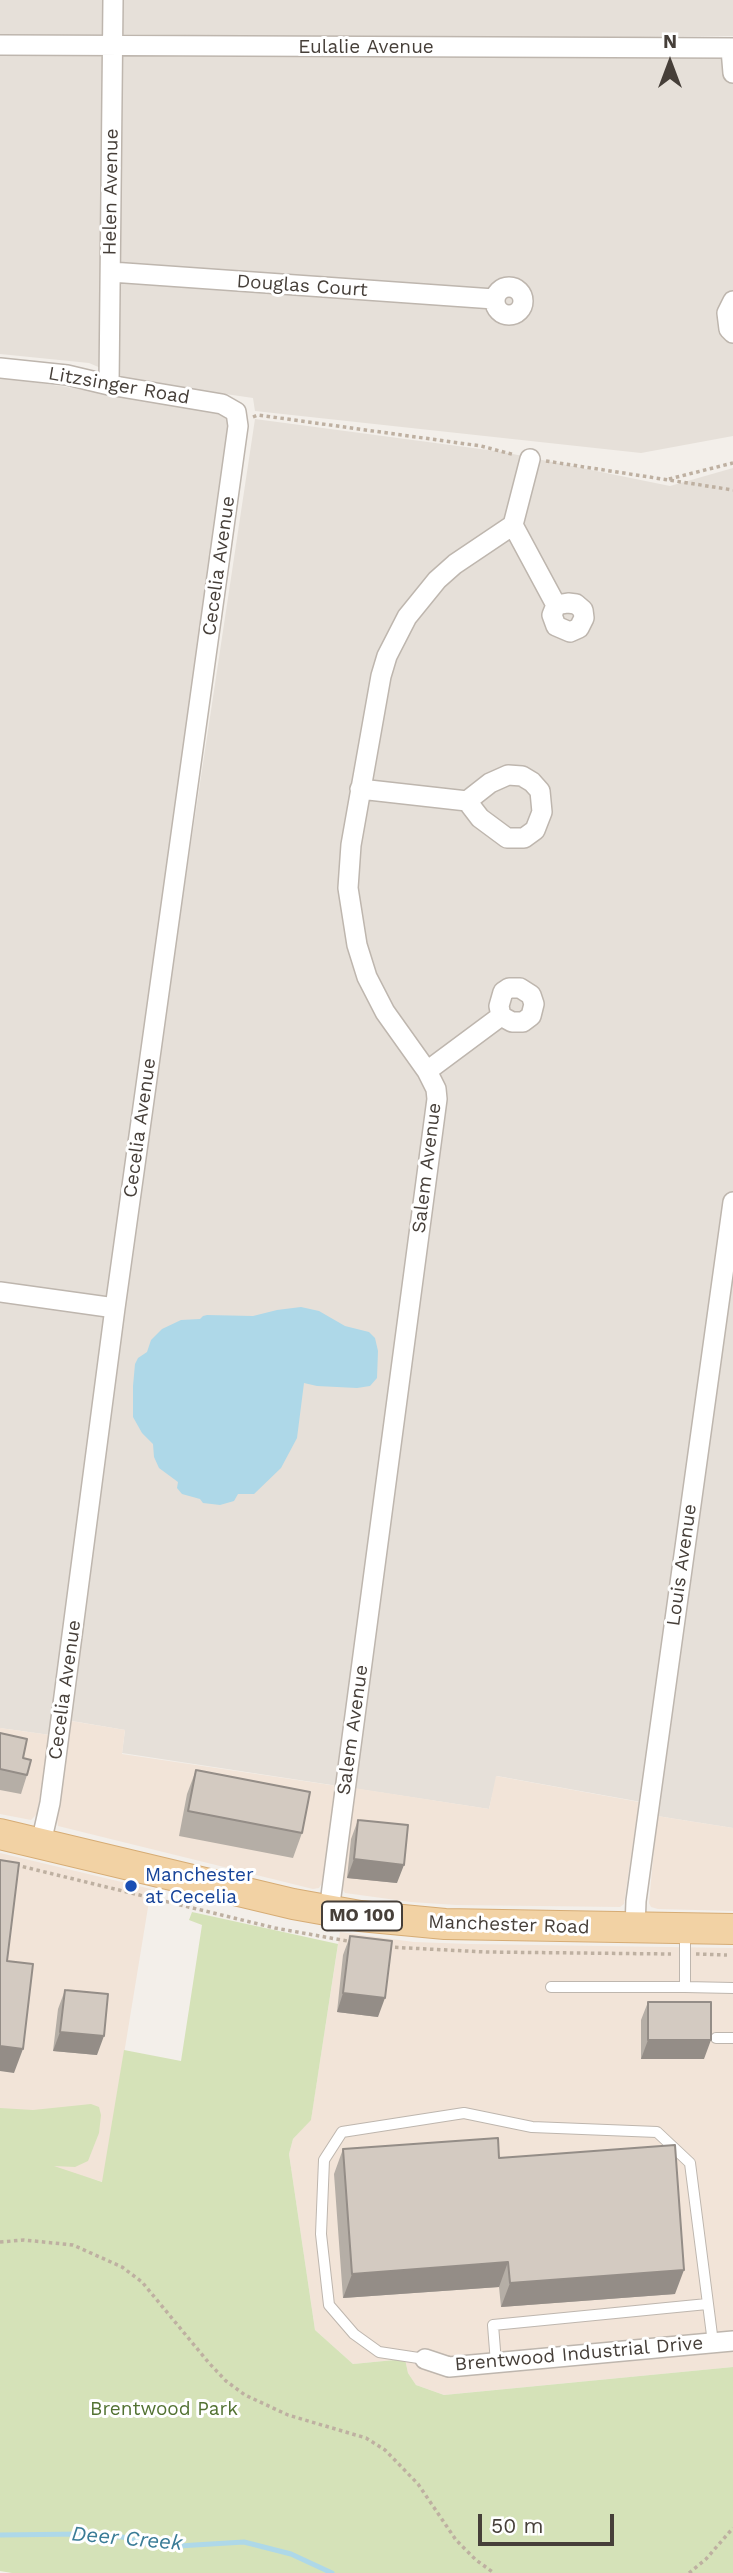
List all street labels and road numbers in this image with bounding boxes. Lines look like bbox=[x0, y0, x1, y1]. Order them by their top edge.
street label: Eulalie Avenue bbox=[298, 36, 434, 58]
street label: Helen Avenue bbox=[98, 128, 124, 256]
street label: Douglas Court bbox=[236, 270, 368, 302]
street label: Litzsinger Road bbox=[47, 362, 191, 410]
street label: Cecelia Avenue bbox=[198, 495, 240, 637]
street label: Cecelia Avenue bbox=[119, 1057, 161, 1199]
street label: Salem Avenue bbox=[408, 1101, 446, 1235]
street label: Louis Avenue bbox=[662, 1503, 702, 1627]
street label: Cecelia Avenue bbox=[44, 1619, 86, 1761]
street label: Salem Avenue bbox=[333, 1663, 373, 1797]
road number: MO 100 bbox=[322, 1902, 402, 1930]
street label: Manchester Road bbox=[428, 1911, 590, 1939]
street label: Brentwood Industrial Drive bbox=[454, 2332, 704, 2376]

